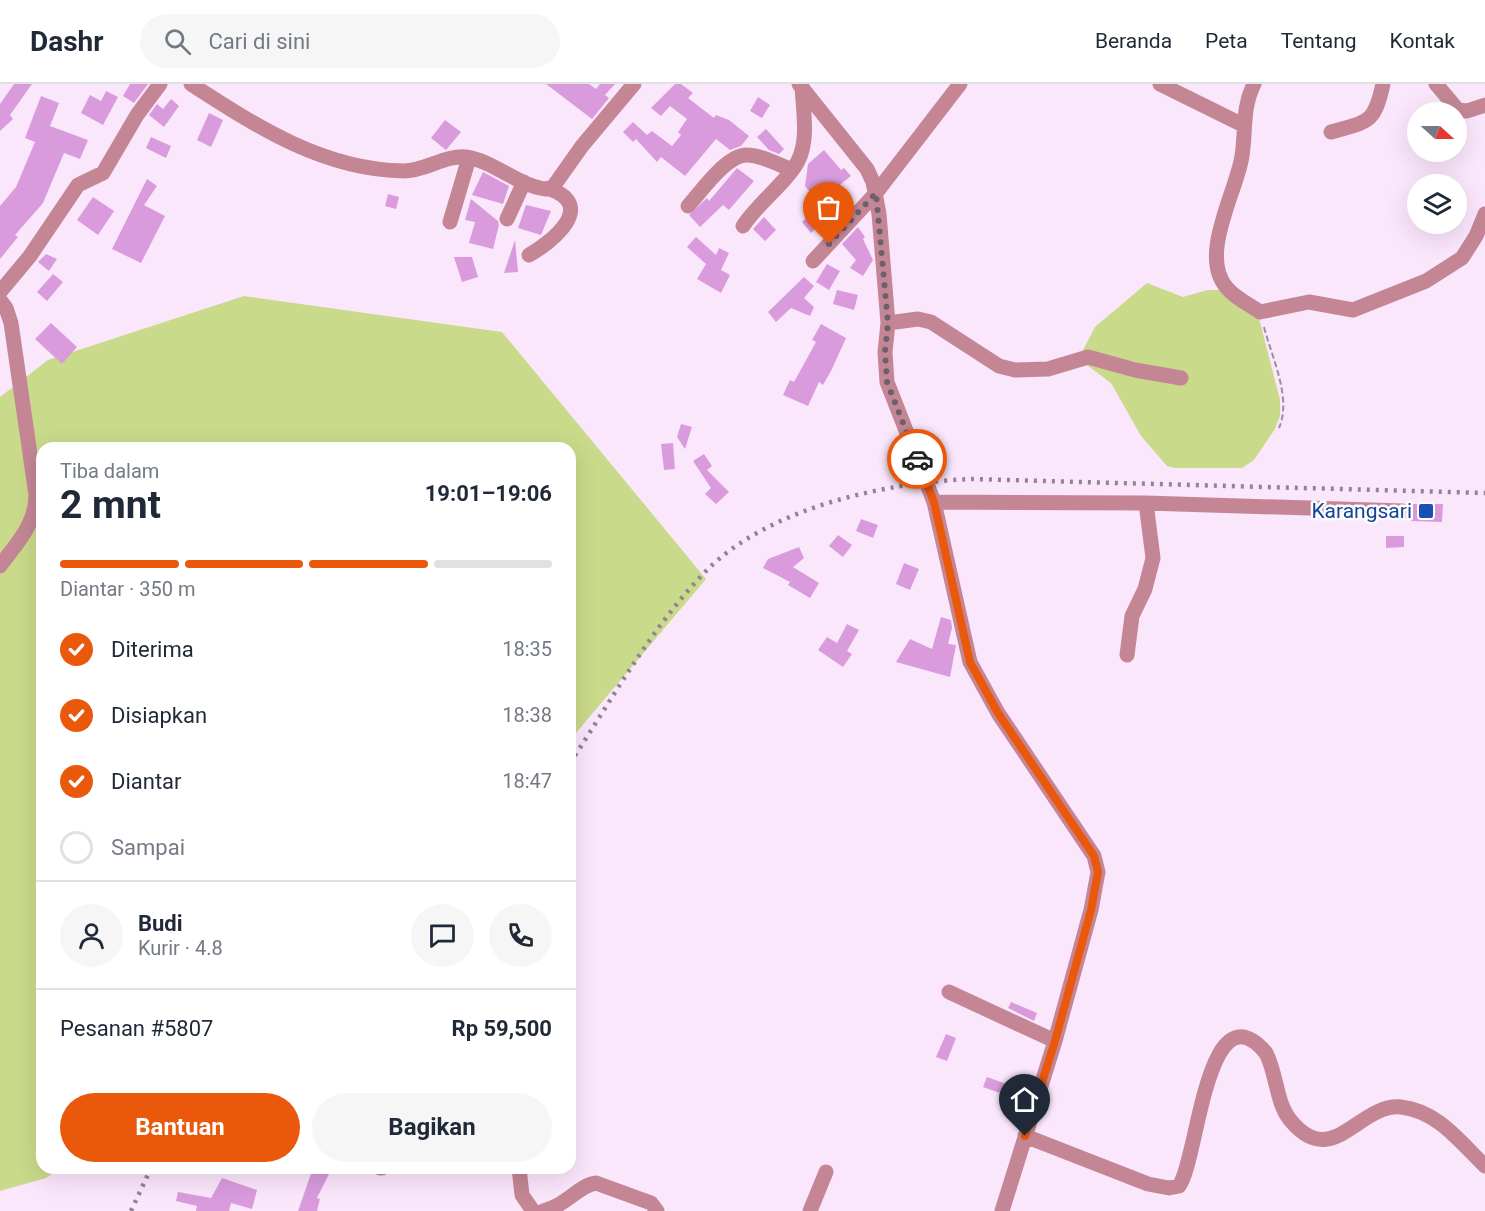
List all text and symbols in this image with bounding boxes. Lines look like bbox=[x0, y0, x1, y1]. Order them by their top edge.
search box bbox=[140, 14, 560, 68]
text: Dashr bbox=[30, 25, 104, 58]
icon: search bbox=[161, 25, 194, 58]
text: Cari di sini bbox=[209, 29, 310, 54]
text: Beranda bbox=[1095, 29, 1172, 53]
text: Peta bbox=[1205, 29, 1248, 53]
text: Tentang bbox=[1281, 29, 1357, 53]
text: Kontak bbox=[1390, 29, 1455, 53]
north arrow bbox=[1407, 102, 1467, 162]
map controls bbox=[1407, 102, 1467, 234]
button: layers bbox=[1407, 174, 1467, 234]
pin bbox=[803, 182, 854, 244]
icon: bag bbox=[812, 191, 845, 224]
courier bbox=[887, 429, 947, 489]
icon: car bbox=[901, 443, 934, 476]
text: Tiba dalam bbox=[60, 459, 159, 483]
text: 19:01–19:06 bbox=[425, 481, 552, 506]
text: 2 mnt bbox=[60, 482, 161, 528]
place label: Karangsari bbox=[1311, 499, 1412, 523]
marker: Karangsari bbox=[1417, 502, 1435, 520]
text: Diantar · 350 m bbox=[60, 577, 195, 601]
icon: check bbox=[60, 633, 93, 666]
text: Diterima bbox=[111, 637, 194, 662]
text: 18:35 bbox=[502, 637, 552, 661]
icon: check bbox=[60, 699, 93, 732]
text: Disiapkan bbox=[111, 703, 207, 728]
text: 18:38 bbox=[502, 703, 552, 727]
icon: check bbox=[60, 765, 93, 798]
text: Diantar bbox=[111, 769, 182, 794]
text: 18:47 bbox=[502, 769, 552, 793]
text: Sampai bbox=[111, 835, 185, 860]
button: person bbox=[60, 904, 123, 967]
button: chat bbox=[411, 904, 474, 967]
button: phone bbox=[489, 904, 552, 967]
text: Budi bbox=[138, 911, 183, 936]
text: Kurir · 4.8 bbox=[138, 936, 223, 960]
text: Pesanan #5807 bbox=[60, 1016, 213, 1041]
text: Rp 59,500 bbox=[452, 1016, 552, 1041]
pin bbox=[999, 1074, 1050, 1136]
icon: home bbox=[1008, 1083, 1041, 1116]
button: Bantuan bbox=[60, 1093, 300, 1162]
button: Bagikan bbox=[312, 1093, 552, 1162]

